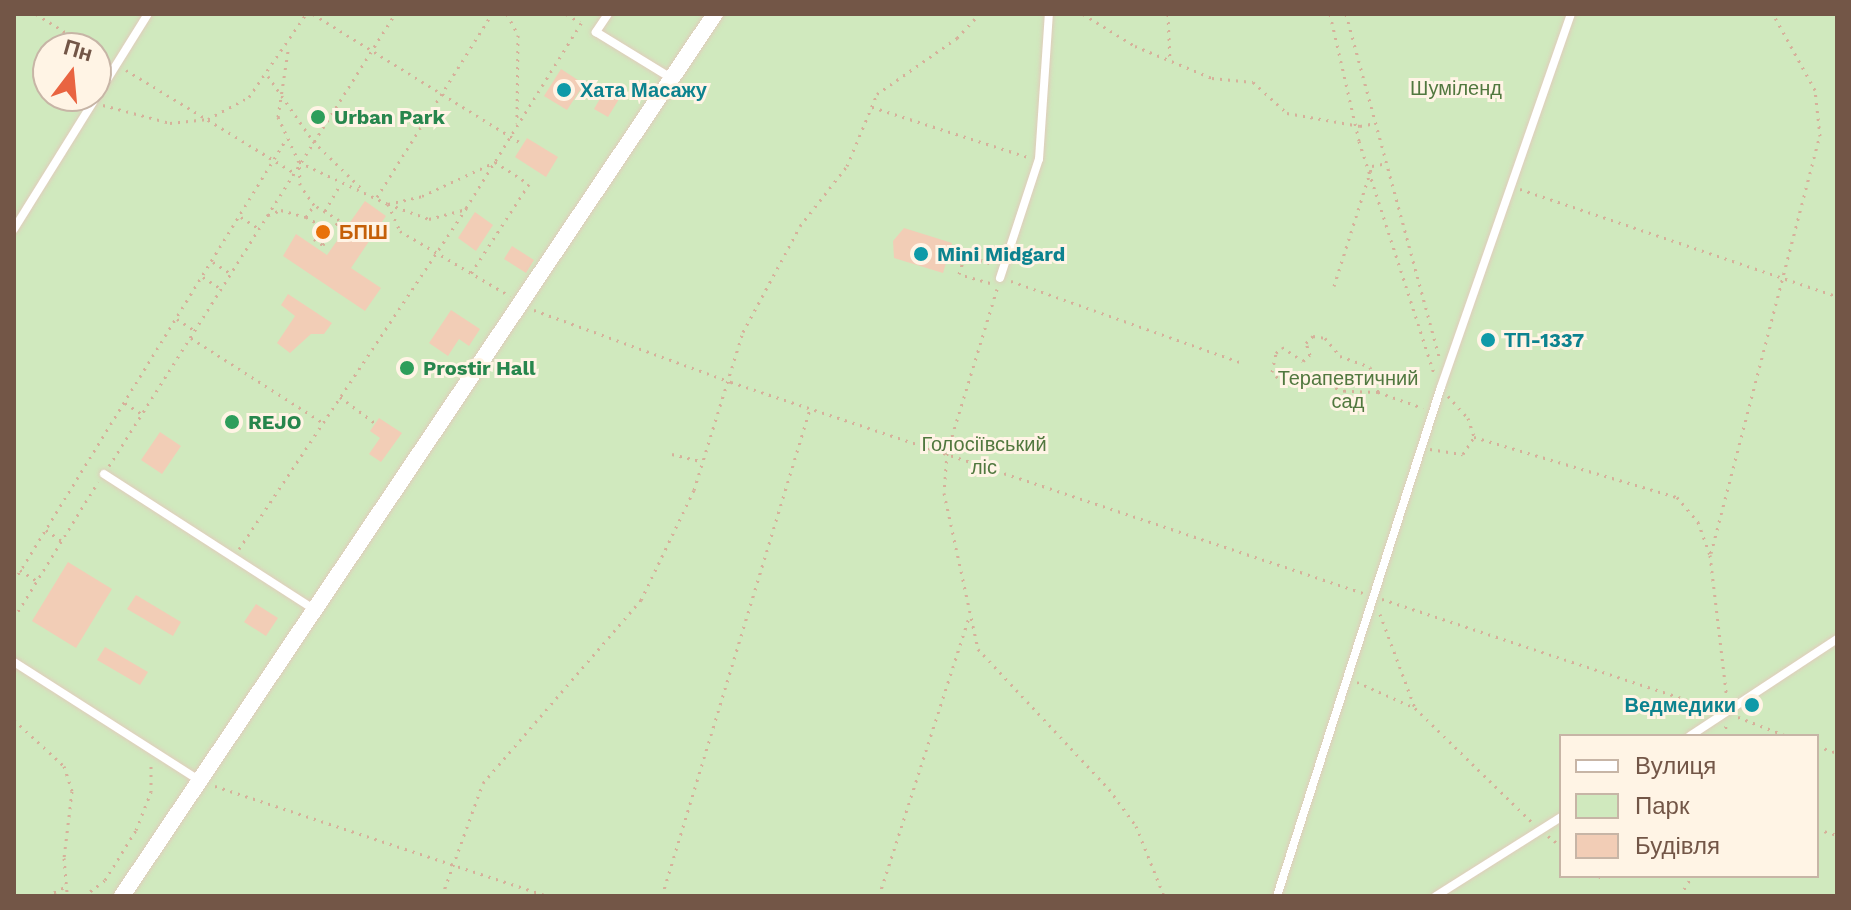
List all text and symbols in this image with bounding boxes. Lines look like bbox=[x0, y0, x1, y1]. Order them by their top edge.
north arrow bbox=[32, 32, 112, 112]
text: Пн bbox=[61, 34, 96, 66]
park label: Шуміленд bbox=[1410, 76, 1502, 100]
place label: Хата Масажу bbox=[580, 78, 707, 102]
marker: Хата Масажу bbox=[555, 81, 573, 99]
place label: Urban Park bbox=[334, 105, 445, 129]
marker: Urban Park bbox=[309, 108, 327, 126]
place label: БПШ bbox=[339, 220, 388, 244]
marker: БПШ bbox=[314, 223, 332, 241]
place label: Mini Midgard bbox=[937, 242, 1065, 266]
marker: Mini Midgard bbox=[912, 245, 930, 263]
place label: ТП-1337 bbox=[1504, 328, 1584, 352]
marker: ТП-1337 bbox=[1479, 331, 1497, 349]
place label: Prostir Hall bbox=[423, 356, 536, 380]
marker: Prostir Hall bbox=[398, 359, 416, 377]
park label: Терапевтичний сад bbox=[1278, 367, 1418, 414]
place label: REJO bbox=[248, 410, 301, 434]
marker: REJO bbox=[223, 413, 241, 431]
park label: Голосіївський ліс bbox=[921, 432, 1047, 479]
place label: Ведмедики bbox=[1625, 693, 1736, 717]
marker: Ведмедики bbox=[1743, 696, 1761, 714]
legend bbox=[1559, 734, 1819, 878]
text: Вулиця bbox=[1635, 752, 1716, 780]
text: Парк bbox=[1635, 792, 1689, 820]
text: Будівля bbox=[1635, 832, 1720, 860]

